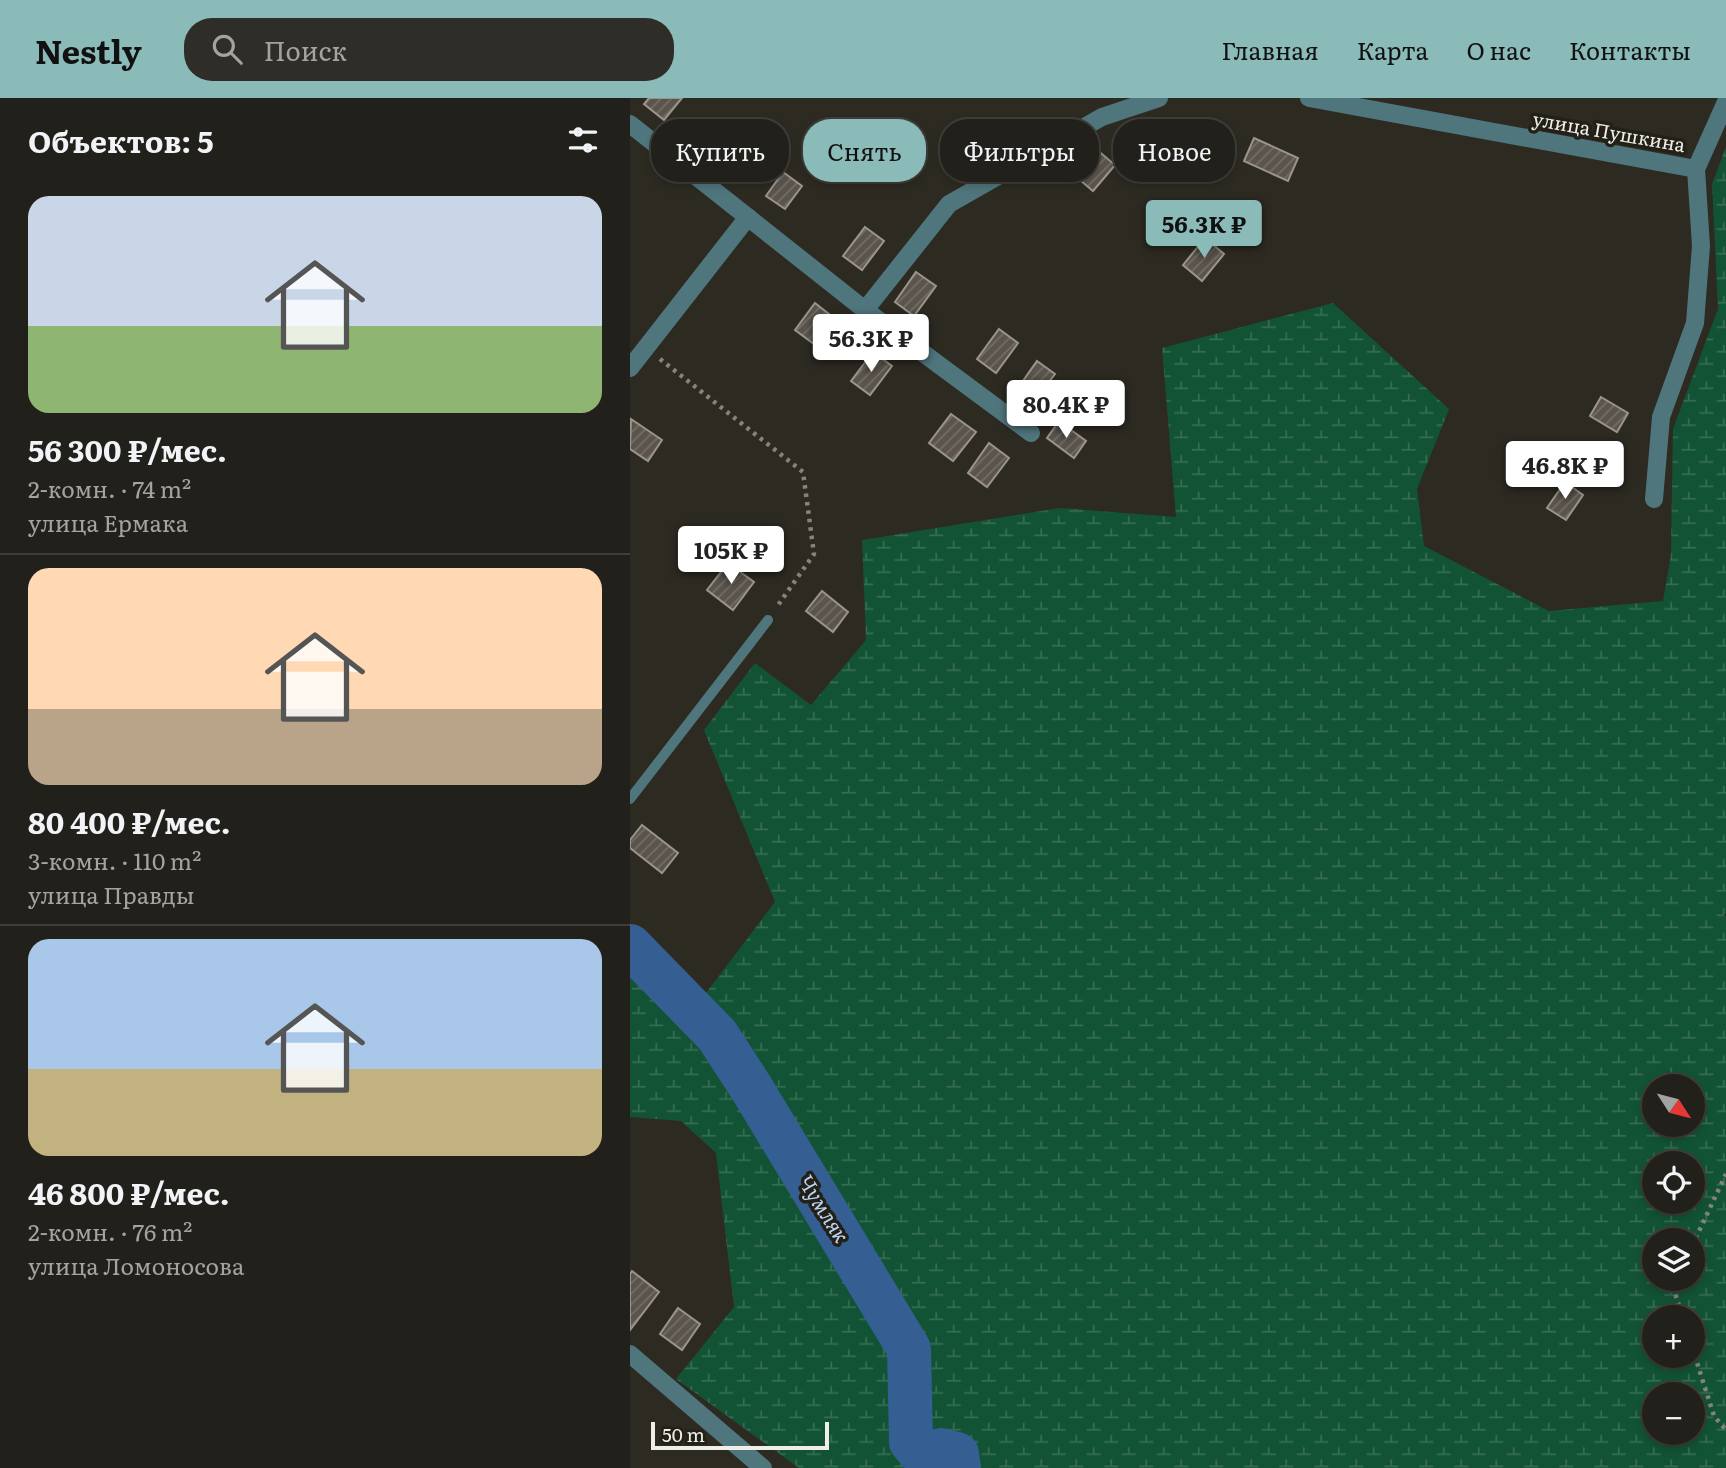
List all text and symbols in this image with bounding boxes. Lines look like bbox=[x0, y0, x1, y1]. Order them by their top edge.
search box bbox=[184, 18, 674, 81]
text: Nestly bbox=[35, 25, 142, 74]
icon: search bbox=[208, 30, 246, 68]
text: Поиск bbox=[264, 30, 347, 69]
text: Главная bbox=[1221, 32, 1319, 67]
text: Карта bbox=[1357, 32, 1429, 67]
text: О нас bbox=[1467, 32, 1531, 67]
text: Контакты bbox=[1569, 32, 1691, 67]
street label: улица Пушкина bbox=[1531, 104, 1688, 158]
text: Объектов: 5 bbox=[28, 118, 214, 162]
chip: Купить bbox=[651, 119, 789, 182]
chip: Снять bbox=[803, 119, 926, 182]
chip: Фильтры bbox=[940, 119, 1099, 182]
chip: Новое bbox=[1113, 119, 1235, 182]
icon: filters bbox=[564, 121, 602, 159]
pin: 56.3K ₽ bbox=[1139, 200, 1269, 260]
text: 56.3K ₽ bbox=[1162, 206, 1246, 240]
icon: home bbox=[252, 242, 378, 368]
pin: 56.3K ₽ bbox=[806, 314, 936, 374]
text: 56.3K ₽ bbox=[829, 320, 913, 354]
pin: 80.4K ₽ bbox=[1001, 380, 1131, 440]
text: 80.4K ₽ bbox=[1023, 386, 1109, 420]
text: 56 300 ₽/мес. bbox=[28, 427, 227, 471]
pin: 46.8K ₽ bbox=[1500, 442, 1630, 501]
text: 46.8K ₽ bbox=[1522, 447, 1608, 481]
text: 2-комн. · 74 m² bbox=[28, 471, 191, 505]
text: улица Ермака bbox=[28, 505, 188, 539]
pin: 105K ₽ bbox=[674, 526, 788, 586]
text: 105K ₽ bbox=[694, 532, 768, 566]
icon: home bbox=[252, 614, 378, 740]
text: 80 400 ₽/мес. bbox=[28, 799, 231, 843]
text: 3-комн. · 110 m² bbox=[28, 843, 201, 877]
text: улица Правды bbox=[28, 877, 195, 911]
icon: home bbox=[252, 985, 378, 1111]
north arrow bbox=[1642, 1074, 1704, 1138]
map controls bbox=[1642, 1074, 1705, 1445]
button: locate bbox=[1642, 1151, 1705, 1214]
water label: Чумляк bbox=[792, 1168, 858, 1248]
text: 46 800 ₽/мес. bbox=[28, 1170, 230, 1214]
text: 2-комн. · 76 m² bbox=[28, 1214, 193, 1248]
button: layers bbox=[1642, 1228, 1705, 1291]
text: улица Ломоносова bbox=[28, 1248, 244, 1282]
button: + bbox=[1642, 1305, 1705, 1368]
button: − bbox=[1642, 1382, 1705, 1445]
scale bar bbox=[651, 1419, 830, 1451]
text: 50 m bbox=[662, 1420, 705, 1448]

